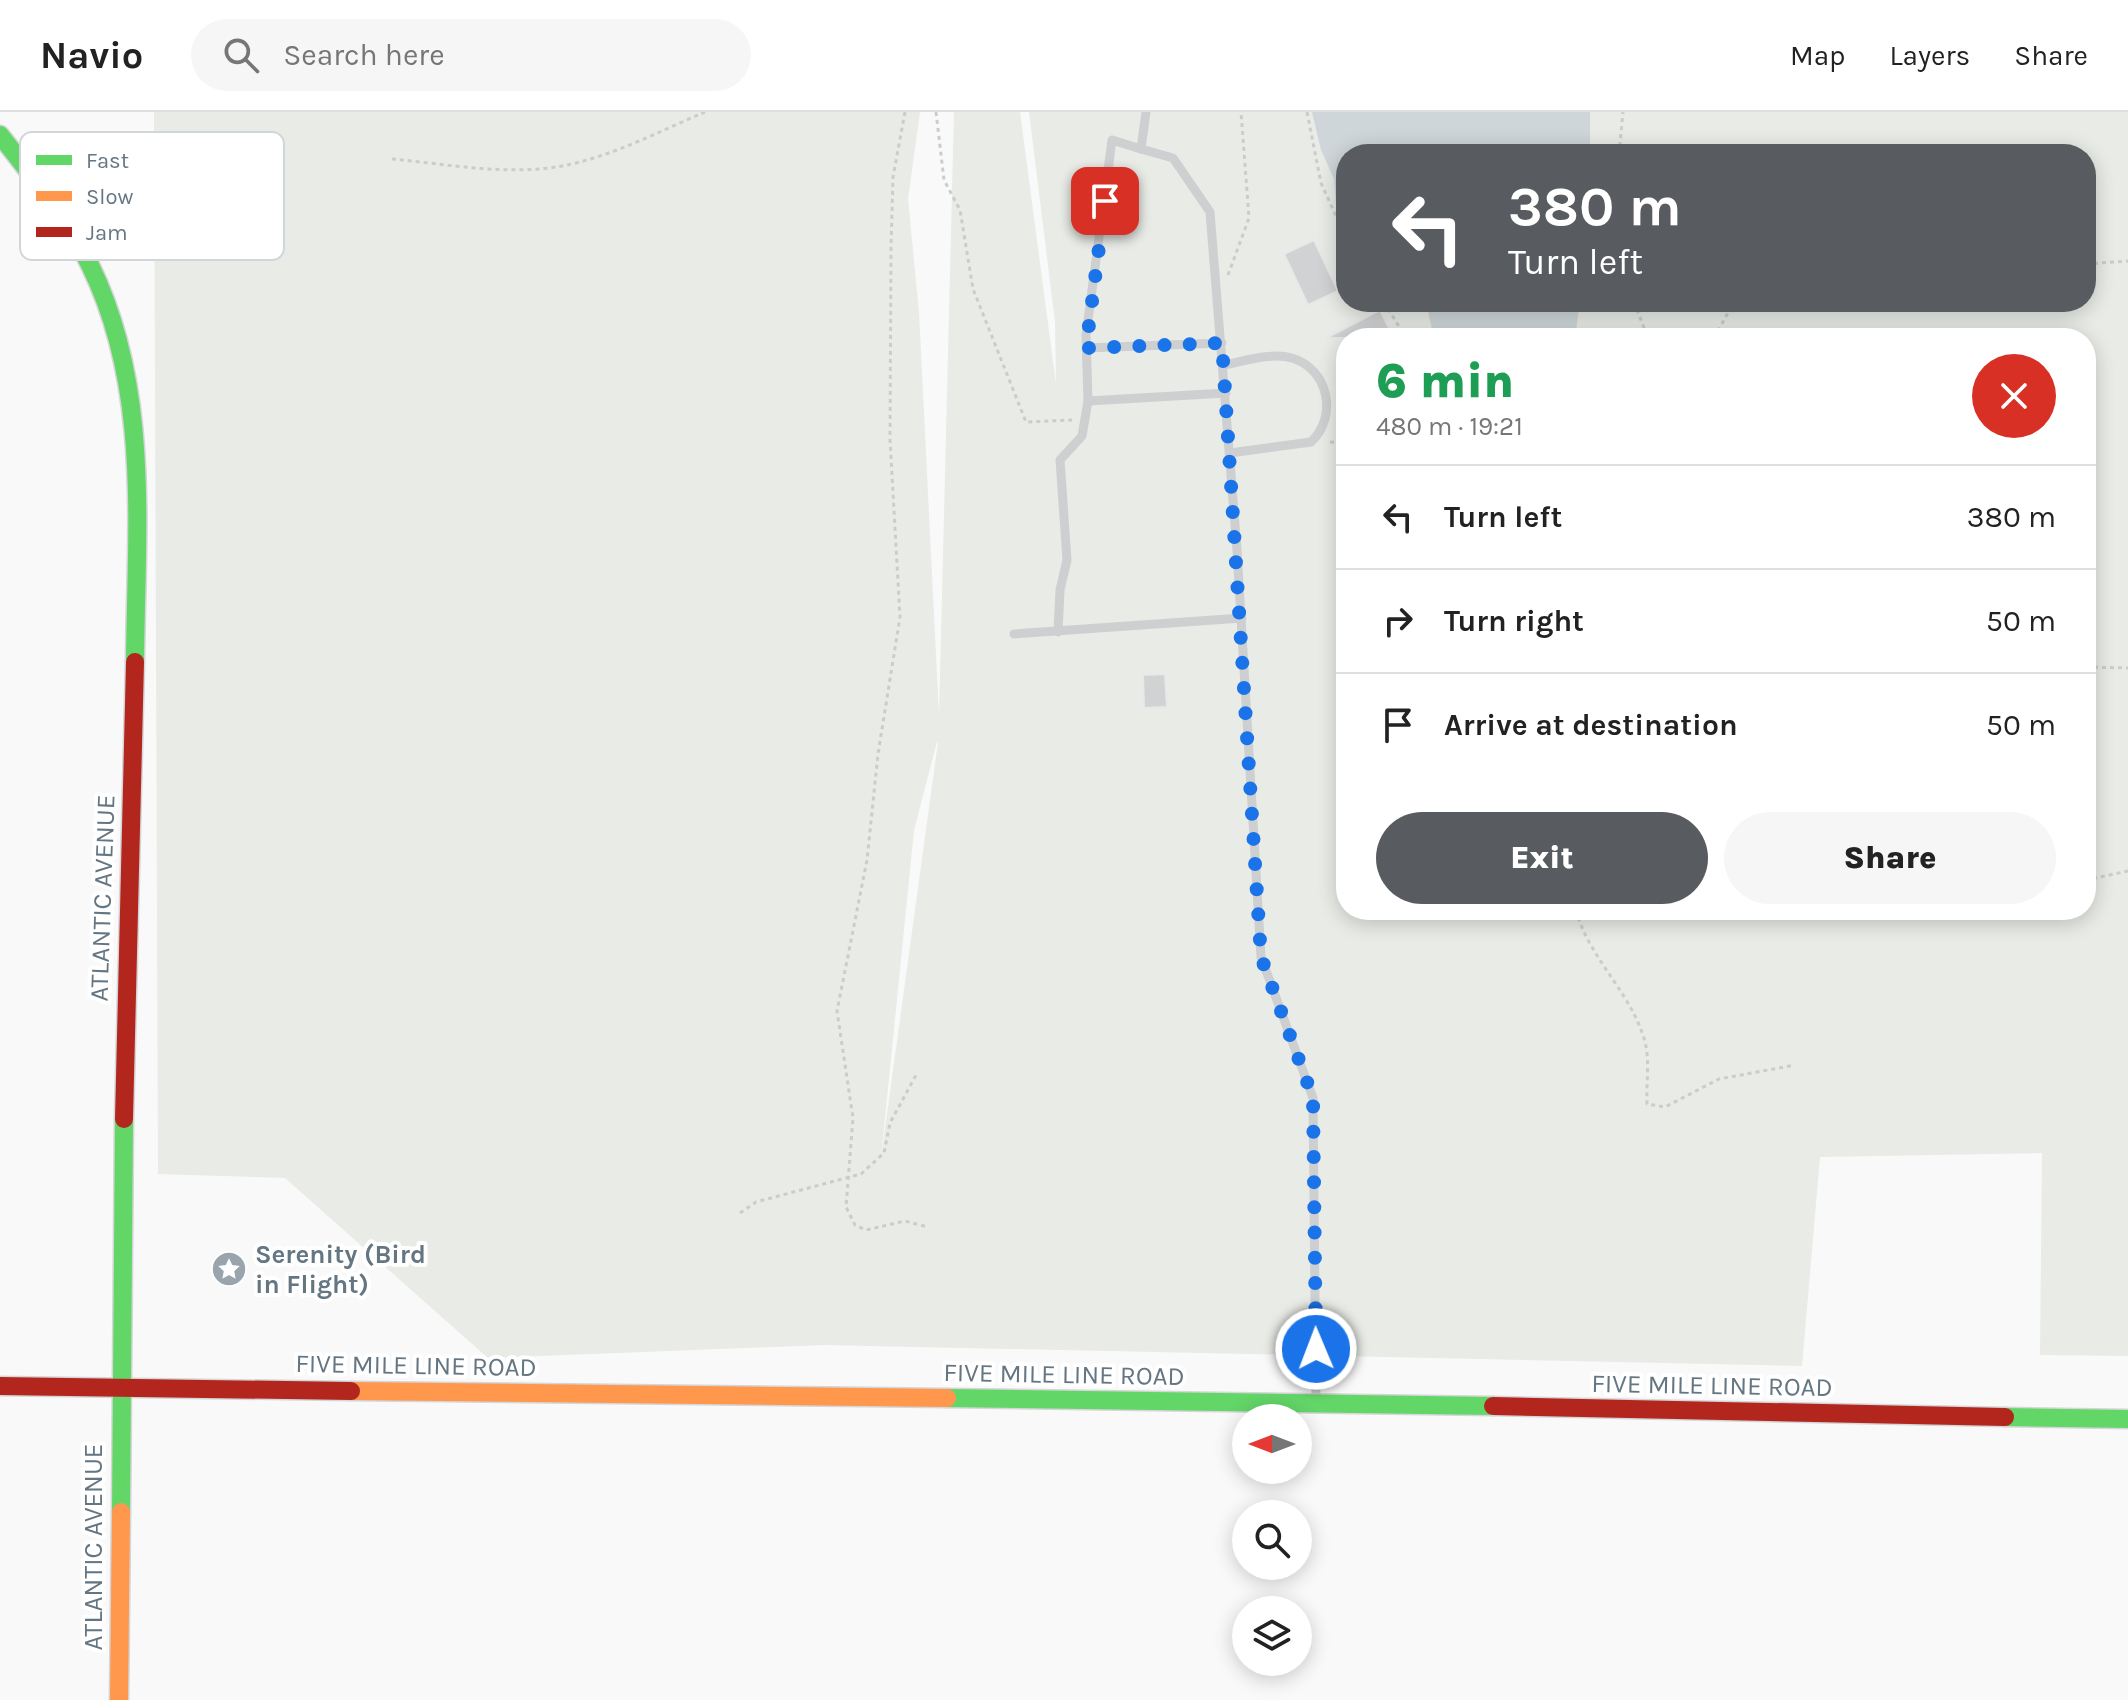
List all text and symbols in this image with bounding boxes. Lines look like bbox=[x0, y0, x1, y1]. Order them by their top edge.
search box bbox=[191, 19, 751, 91]
text: Navio bbox=[40, 33, 143, 78]
icon: search bbox=[219, 33, 263, 77]
text: Search here bbox=[283, 37, 445, 73]
text: Map bbox=[1790, 39, 1845, 72]
text: Layers bbox=[1889, 39, 1970, 72]
text: Share bbox=[2014, 39, 2088, 72]
legend bbox=[20, 132, 284, 260]
text: Fast bbox=[86, 148, 129, 174]
pin bbox=[1071, 167, 1139, 235]
text: 380 m bbox=[1508, 174, 1682, 239]
icon: left bbox=[1376, 176, 1480, 280]
icon: arrive bbox=[1083, 179, 1127, 223]
text: Slow bbox=[86, 184, 133, 210]
text: Jam bbox=[86, 220, 128, 246]
text: Turn left bbox=[1508, 241, 1643, 283]
text: 6 min bbox=[1376, 353, 1514, 409]
button: close bbox=[1972, 354, 2056, 438]
text: 480 m · 19:21 bbox=[1376, 411, 1523, 442]
icon: left bbox=[1376, 495, 1420, 539]
text: Turn left bbox=[1444, 499, 1562, 535]
text: 380 m bbox=[1967, 499, 2056, 535]
icon: right bbox=[1376, 599, 1420, 643]
text: Turn right bbox=[1444, 603, 1584, 639]
text: 50 m bbox=[1986, 603, 2056, 639]
icon: arrive bbox=[1376, 703, 1420, 747]
text: Arrive at destination bbox=[1444, 707, 1738, 743]
text: 50 m bbox=[1986, 707, 2056, 743]
street label: ATLANTIC AVENUE bbox=[83, 794, 122, 1002]
button: Exit bbox=[1376, 812, 1708, 904]
button: Share bbox=[1724, 812, 2056, 904]
place label: Serenity (Bird in Flight) bbox=[255, 1239, 426, 1300]
place icon: Serenity (Bird in Flight) bbox=[210, 1250, 248, 1288]
position arrow bbox=[1274, 1307, 1358, 1391]
street label: FIVE MILE LINE ROAD bbox=[295, 1348, 537, 1383]
street label: FIVE MILE LINE ROAD bbox=[943, 1357, 1185, 1392]
street label: FIVE MILE LINE ROAD bbox=[1591, 1368, 1833, 1403]
north arrow bbox=[1232, 1404, 1312, 1484]
map controls bbox=[1232, 1404, 1312, 1676]
street label: ATLANTIC AVENUE bbox=[78, 1444, 109, 1651]
button: search bbox=[1232, 1500, 1312, 1580]
button: layers bbox=[1232, 1596, 1312, 1676]

